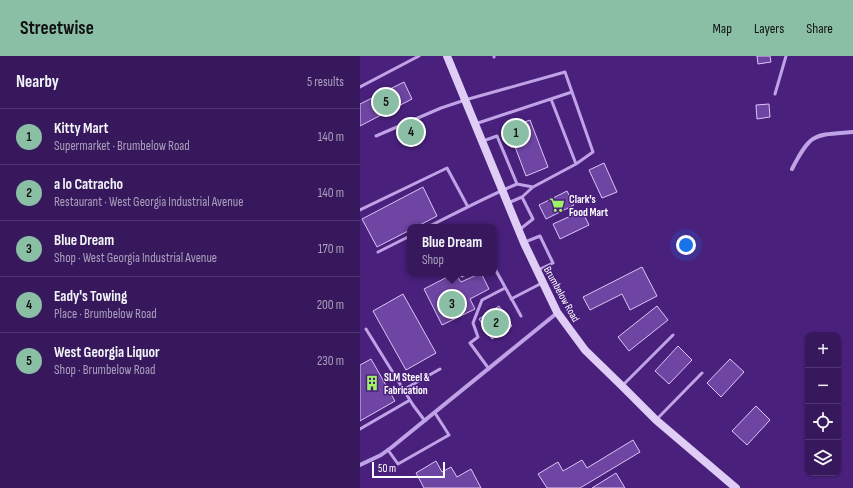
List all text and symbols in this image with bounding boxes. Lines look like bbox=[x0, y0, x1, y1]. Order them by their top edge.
text: Streetwise bbox=[20, 17, 94, 40]
text: Map bbox=[712, 20, 732, 37]
text: Layers bbox=[754, 20, 784, 37]
text: Share bbox=[806, 20, 833, 37]
text: Nearby bbox=[16, 72, 59, 92]
text: 5 results bbox=[307, 74, 344, 90]
pin: 5 bbox=[373, 87, 399, 117]
pin: 4 bbox=[398, 117, 424, 147]
pin: 1 bbox=[503, 118, 529, 148]
text: Kitty Mart bbox=[54, 119, 109, 138]
text: 1 bbox=[26, 129, 32, 145]
text: 140 m bbox=[318, 129, 344, 145]
text: Supermarket · Brumbelow Road bbox=[54, 138, 190, 154]
text: a lo Catracho bbox=[54, 175, 123, 194]
text: 2 bbox=[26, 185, 32, 201]
text: 140 m bbox=[318, 185, 344, 201]
place label: Clark's Food Mart bbox=[569, 193, 608, 219]
text: Restaurant · West Georgia Industrial Avenue bbox=[54, 194, 243, 210]
supermarket icon: Clark's Food Mart bbox=[548, 196, 566, 214]
popup bbox=[407, 224, 497, 276]
text: Blue Dream bbox=[54, 231, 114, 250]
text: Blue Dream bbox=[422, 233, 482, 252]
your location bbox=[676, 235, 696, 255]
text: 3 bbox=[26, 241, 32, 257]
text: 170 m bbox=[318, 241, 344, 257]
text: Shop · West Georgia Industrial Avenue bbox=[54, 250, 217, 266]
text: Shop bbox=[422, 252, 444, 268]
street label: Brumbelow Road bbox=[541, 264, 582, 325]
text: Eady's Towing bbox=[54, 287, 127, 306]
pin: 3 bbox=[439, 289, 465, 319]
text: 4 bbox=[26, 297, 32, 313]
text: 200 m bbox=[317, 297, 344, 313]
text: Place · Brumbelow Road bbox=[54, 306, 157, 322]
pin: 2 bbox=[483, 308, 509, 338]
map controls bbox=[805, 332, 841, 476]
button: + bbox=[805, 332, 841, 368]
text: West Georgia Liquor bbox=[54, 343, 160, 362]
text: 5 bbox=[26, 353, 32, 369]
text: 230 m bbox=[317, 353, 344, 369]
text: Shop · Brumbelow Road bbox=[54, 362, 155, 378]
button: − bbox=[805, 368, 841, 404]
place label: SLM Steel & Fabrication bbox=[384, 371, 430, 397]
building icon: SLM Steel & Fabrication bbox=[363, 374, 381, 392]
button: locate bbox=[805, 404, 841, 440]
button: layers bbox=[805, 440, 841, 476]
scale bar bbox=[372, 460, 445, 479]
text: 50 m bbox=[378, 462, 396, 475]

